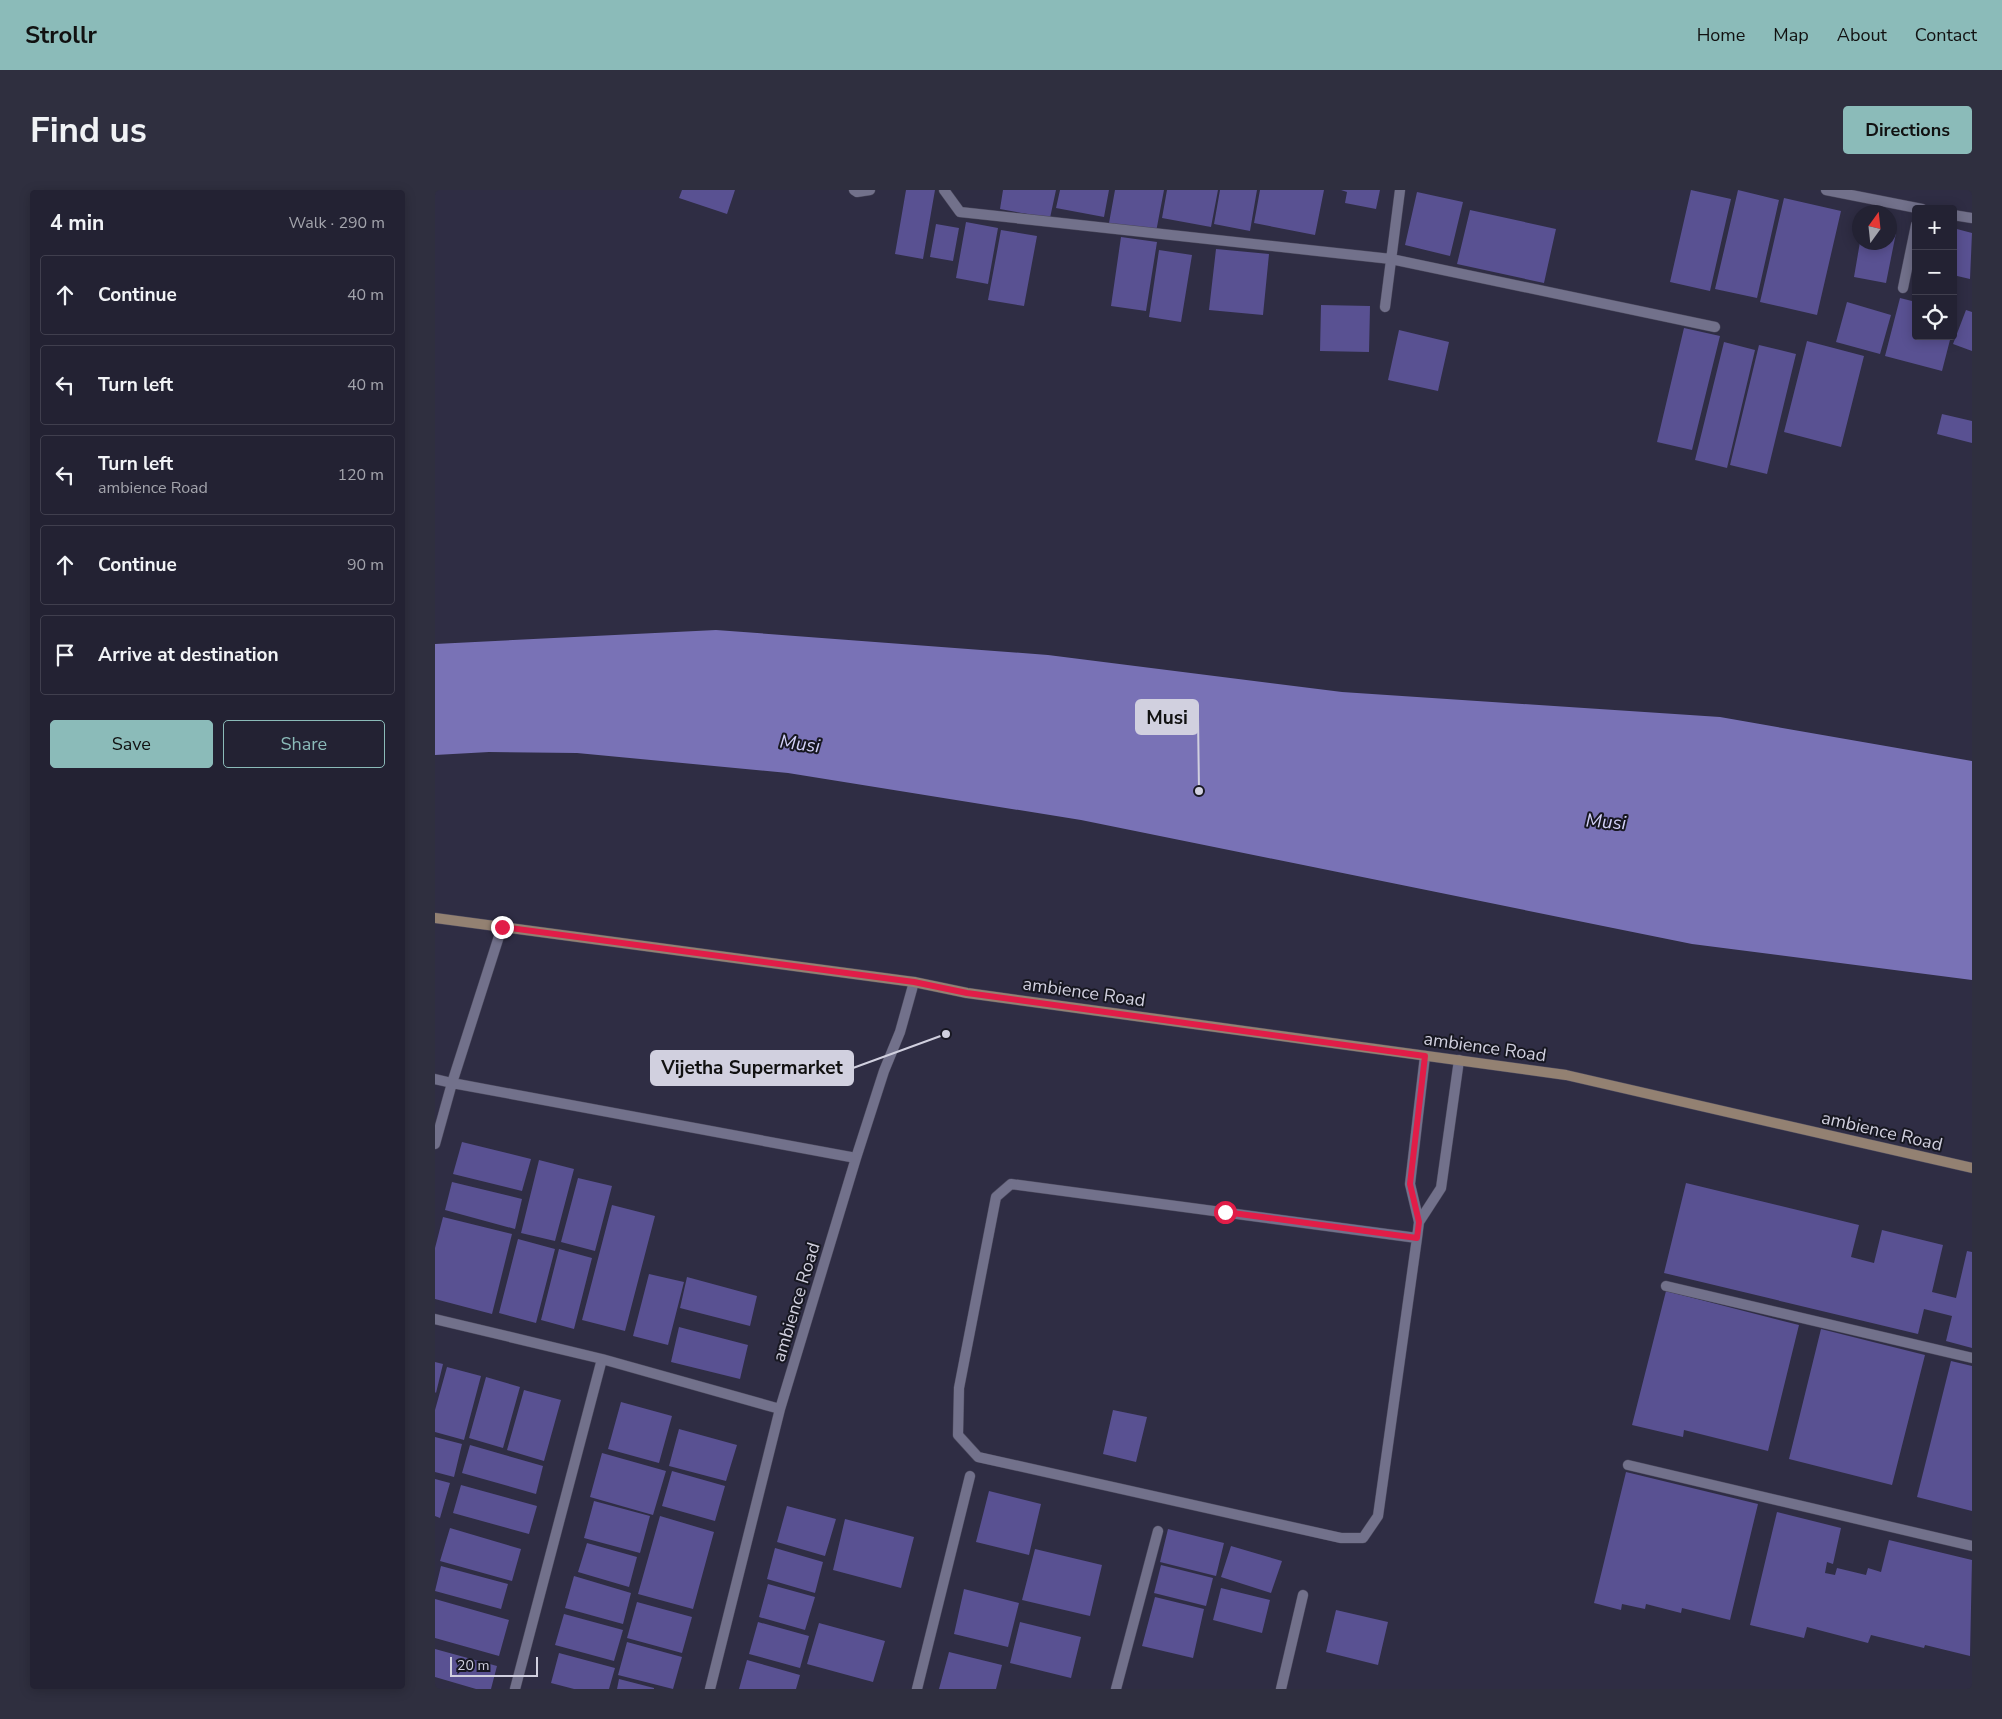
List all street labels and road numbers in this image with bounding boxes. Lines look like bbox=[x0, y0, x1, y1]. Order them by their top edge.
street label: ambience Road bbox=[1021, 972, 1147, 1012]
street label: ambience Road bbox=[1422, 1027, 1548, 1067]
street label: ambience Road bbox=[1819, 1105, 1945, 1157]
street label: ambience Road bbox=[766, 1239, 826, 1365]

